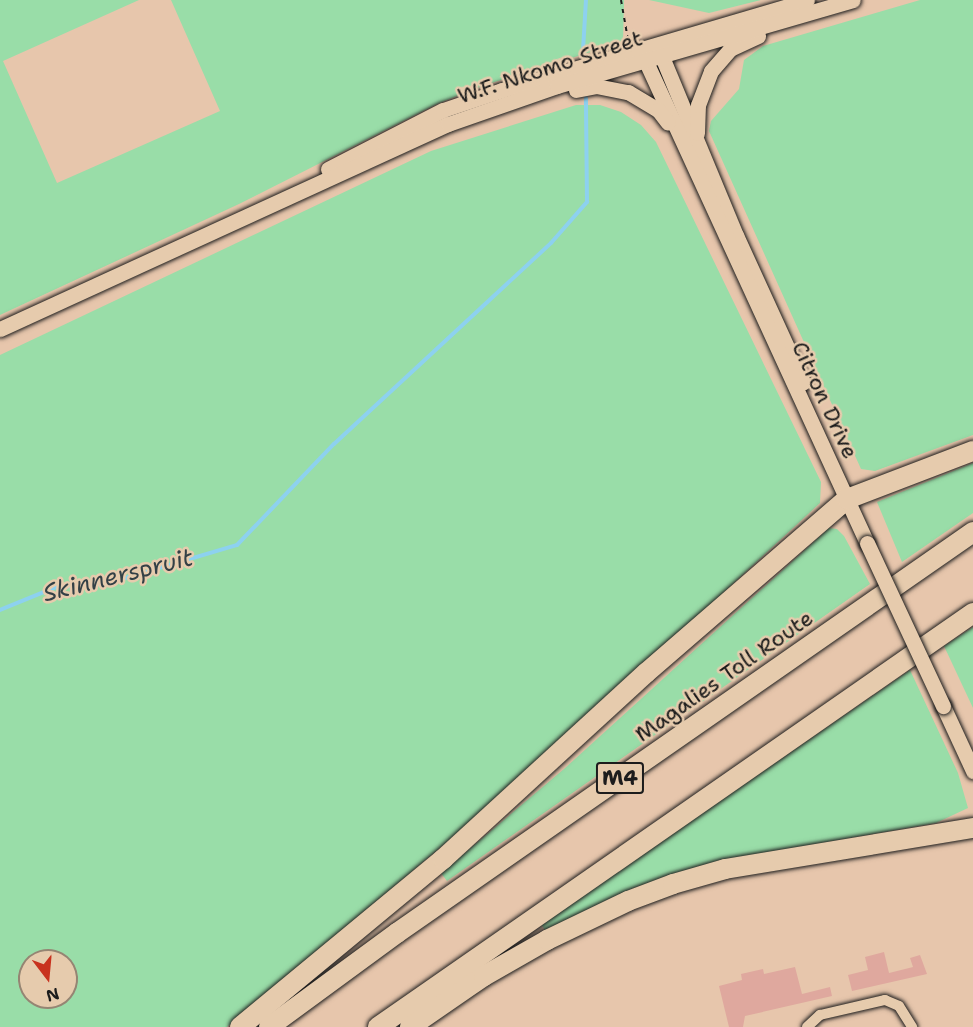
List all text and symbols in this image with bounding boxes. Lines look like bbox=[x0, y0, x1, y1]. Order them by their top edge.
street label: W.F. Nkomo Street bbox=[454, 25, 646, 109]
street label: Citron Drive bbox=[786, 337, 864, 463]
water label: Skinnerspruit bbox=[40, 543, 196, 609]
street label: Magalies Toll Route bbox=[630, 605, 818, 747]
road number: M4 bbox=[594, 760, 646, 796]
north arrow bbox=[18, 949, 78, 1009]
text: N bbox=[44, 983, 62, 1007]

